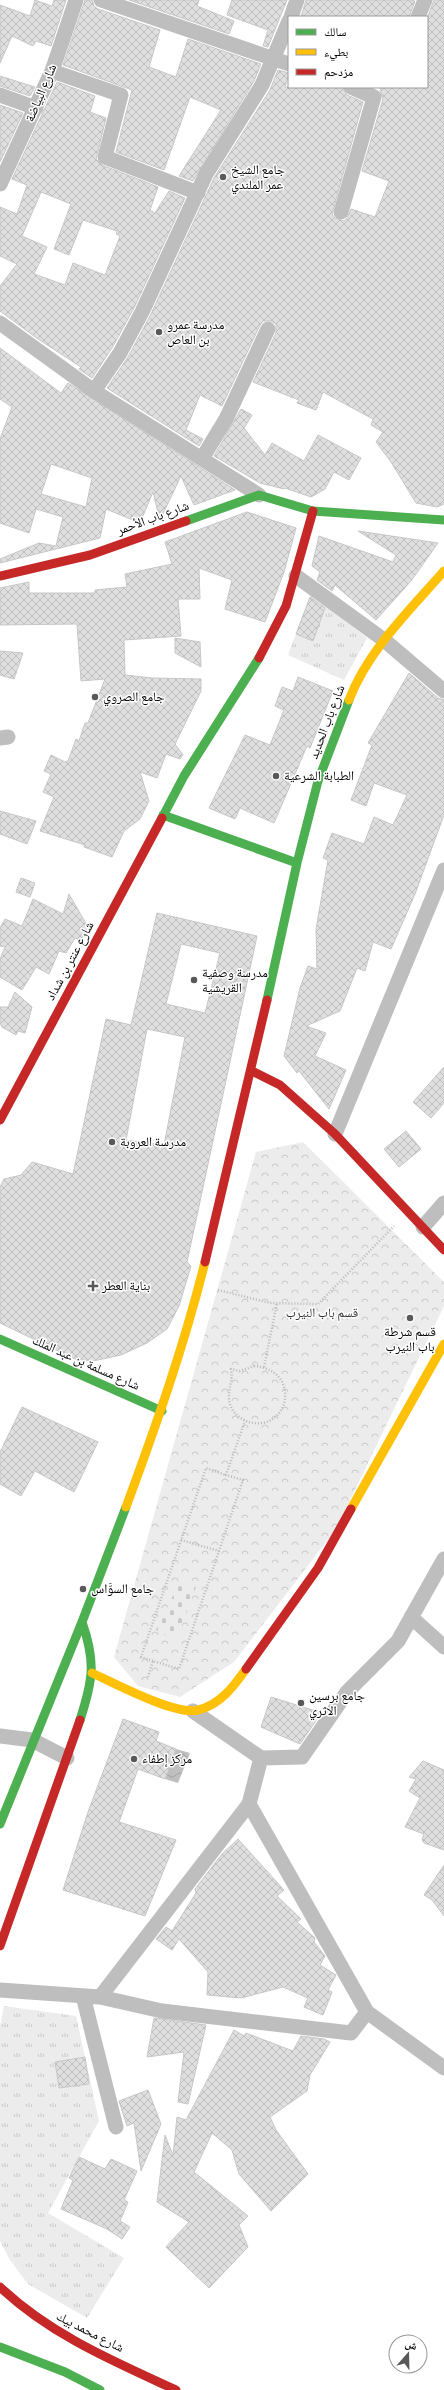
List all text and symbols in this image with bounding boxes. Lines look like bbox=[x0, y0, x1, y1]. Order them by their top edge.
legend bbox=[288, 16, 428, 88]
text: سالك bbox=[324, 24, 346, 41]
text: بطيء bbox=[324, 44, 348, 62]
street label: شارع البياضة bbox=[21, 61, 61, 125]
text: مزدحم bbox=[324, 64, 353, 81]
place label: جامع الشيخ عمر الملندي bbox=[231, 161, 285, 195]
marker: جامع الشيخ عمر الملندي bbox=[218, 172, 228, 182]
place label: مدرسة عمرو بن العاص bbox=[167, 316, 224, 349]
marker: مدرسة عمرو بن العاص bbox=[154, 327, 164, 337]
street label: شارع باب الأحمر bbox=[113, 497, 192, 540]
street label: شارع باب الحديد bbox=[305, 682, 349, 762]
place label: جامع الصروي bbox=[103, 688, 165, 707]
marker: جامع الصروي bbox=[90, 692, 100, 702]
place label: الطبابة الشرعية bbox=[284, 767, 354, 785]
marker: الطبابة الشرعية bbox=[271, 771, 281, 781]
street label: شارع عنتر بن شداد bbox=[42, 918, 98, 1004]
place label: مدرسة وصفية القريشية bbox=[202, 964, 268, 997]
marker: مدرسة وصفية القريشية bbox=[189, 975, 199, 985]
place label: مدرسة العروبة bbox=[120, 1133, 186, 1151]
marker: مدرسة العروبة bbox=[107, 1137, 117, 1147]
place label: بناية العطر bbox=[101, 1277, 150, 1295]
marker: بناية العطر bbox=[87, 1280, 99, 1292]
park label: قسم باب النيرب bbox=[286, 1304, 358, 1322]
marker: قسم شرطة باب النيرب bbox=[405, 1313, 415, 1323]
place label: قسم شرطة باب النيرب bbox=[384, 1323, 436, 1356]
street label: شارع مسلمة بن عبد الملك bbox=[29, 1331, 143, 1395]
place label: جامع السوَّاس bbox=[91, 1580, 154, 1598]
marker: جامع السوَّاس bbox=[78, 1584, 88, 1594]
place label: جامع برسين الاثري bbox=[309, 1687, 365, 1721]
marker: جامع برسين الاثري bbox=[296, 1698, 306, 1708]
place label: مركز إطفاء bbox=[142, 1750, 192, 1768]
marker: مركز إطفاء bbox=[129, 1754, 139, 1764]
street label: شارع محمد بيك bbox=[53, 2307, 127, 2357]
north arrow bbox=[388, 2334, 428, 2374]
text: ش bbox=[403, 2336, 420, 2354]

